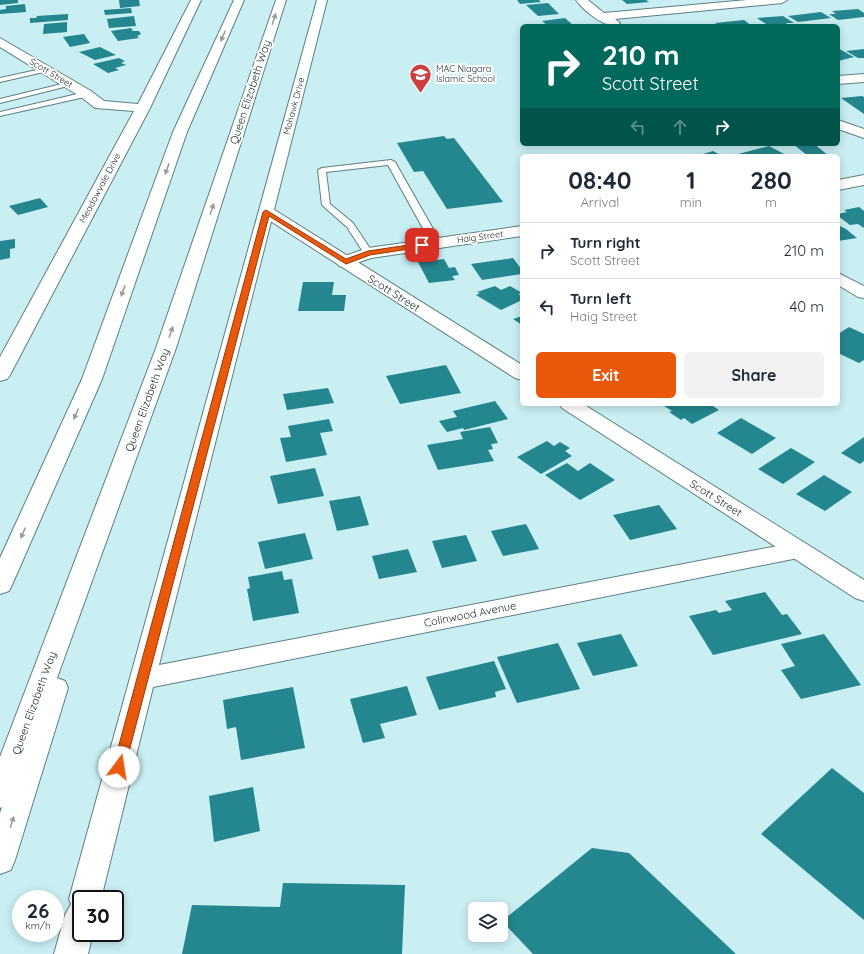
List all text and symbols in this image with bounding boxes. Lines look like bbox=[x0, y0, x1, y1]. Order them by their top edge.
one-way arrow bbox=[271, 12, 277, 24]
one-way arrow bbox=[220, 30, 226, 41]
text: 210 m bbox=[602, 37, 680, 72]
street label: Queen Elizabeth Way bbox=[227, 38, 273, 146]
icon: right bbox=[536, 40, 588, 92]
street label: Scott Street bbox=[28, 55, 75, 90]
school or university icon: MAC Niagara Islamic School bbox=[407, 61, 433, 94]
place label: MAC Niagara Islamic School bbox=[436, 63, 495, 84]
text: Scott Street bbox=[602, 72, 699, 95]
street label: Mohawk Drive bbox=[281, 76, 306, 136]
icon: left bbox=[627, 116, 649, 138]
icon: ahead bbox=[669, 116, 691, 138]
icon: right bbox=[711, 116, 733, 138]
street label: Meadowvale Drive bbox=[77, 151, 123, 225]
one-way arrow bbox=[164, 163, 170, 175]
text: 08:40 bbox=[568, 165, 632, 195]
text: 1 bbox=[686, 165, 696, 195]
text: 280 bbox=[750, 165, 792, 195]
text: Arrival bbox=[580, 194, 619, 210]
text: min bbox=[680, 194, 702, 210]
text: m bbox=[765, 194, 777, 210]
one-way arrow bbox=[209, 202, 215, 214]
pin bbox=[405, 228, 439, 262]
street label: Haig Street bbox=[456, 228, 504, 245]
text: Turn right bbox=[570, 233, 641, 252]
icon: arrive bbox=[411, 234, 433, 256]
icon: right bbox=[536, 240, 558, 262]
text: 210 m bbox=[783, 241, 824, 260]
text: Scott Street bbox=[570, 252, 640, 268]
street label: Scott Street bbox=[365, 271, 423, 315]
one-way arrow bbox=[120, 286, 126, 298]
text: Turn left bbox=[570, 289, 632, 308]
icon: left bbox=[536, 296, 558, 318]
text: 40 m bbox=[789, 297, 824, 316]
text: Haig Street bbox=[570, 308, 637, 324]
one-way arrow bbox=[168, 326, 174, 338]
street label: Queen Elizabeth Way bbox=[122, 346, 172, 454]
button: Exit bbox=[536, 352, 676, 398]
button: Share bbox=[684, 352, 824, 398]
one-way arrow bbox=[73, 409, 79, 421]
street label: Scott Street bbox=[687, 476, 745, 520]
one-way arrow bbox=[20, 527, 26, 539]
street label: Colinwood Avenue bbox=[423, 598, 517, 630]
street label: Queen Elizabeth Way bbox=[9, 649, 59, 757]
position arrow bbox=[98, 746, 140, 788]
one-way arrow bbox=[9, 816, 15, 828]
speed limit sign: 30 bbox=[72, 890, 124, 942]
text: 26 bbox=[27, 898, 49, 923]
map controls bbox=[468, 902, 508, 942]
button: layers bbox=[468, 902, 508, 942]
text: km/h bbox=[25, 919, 51, 932]

